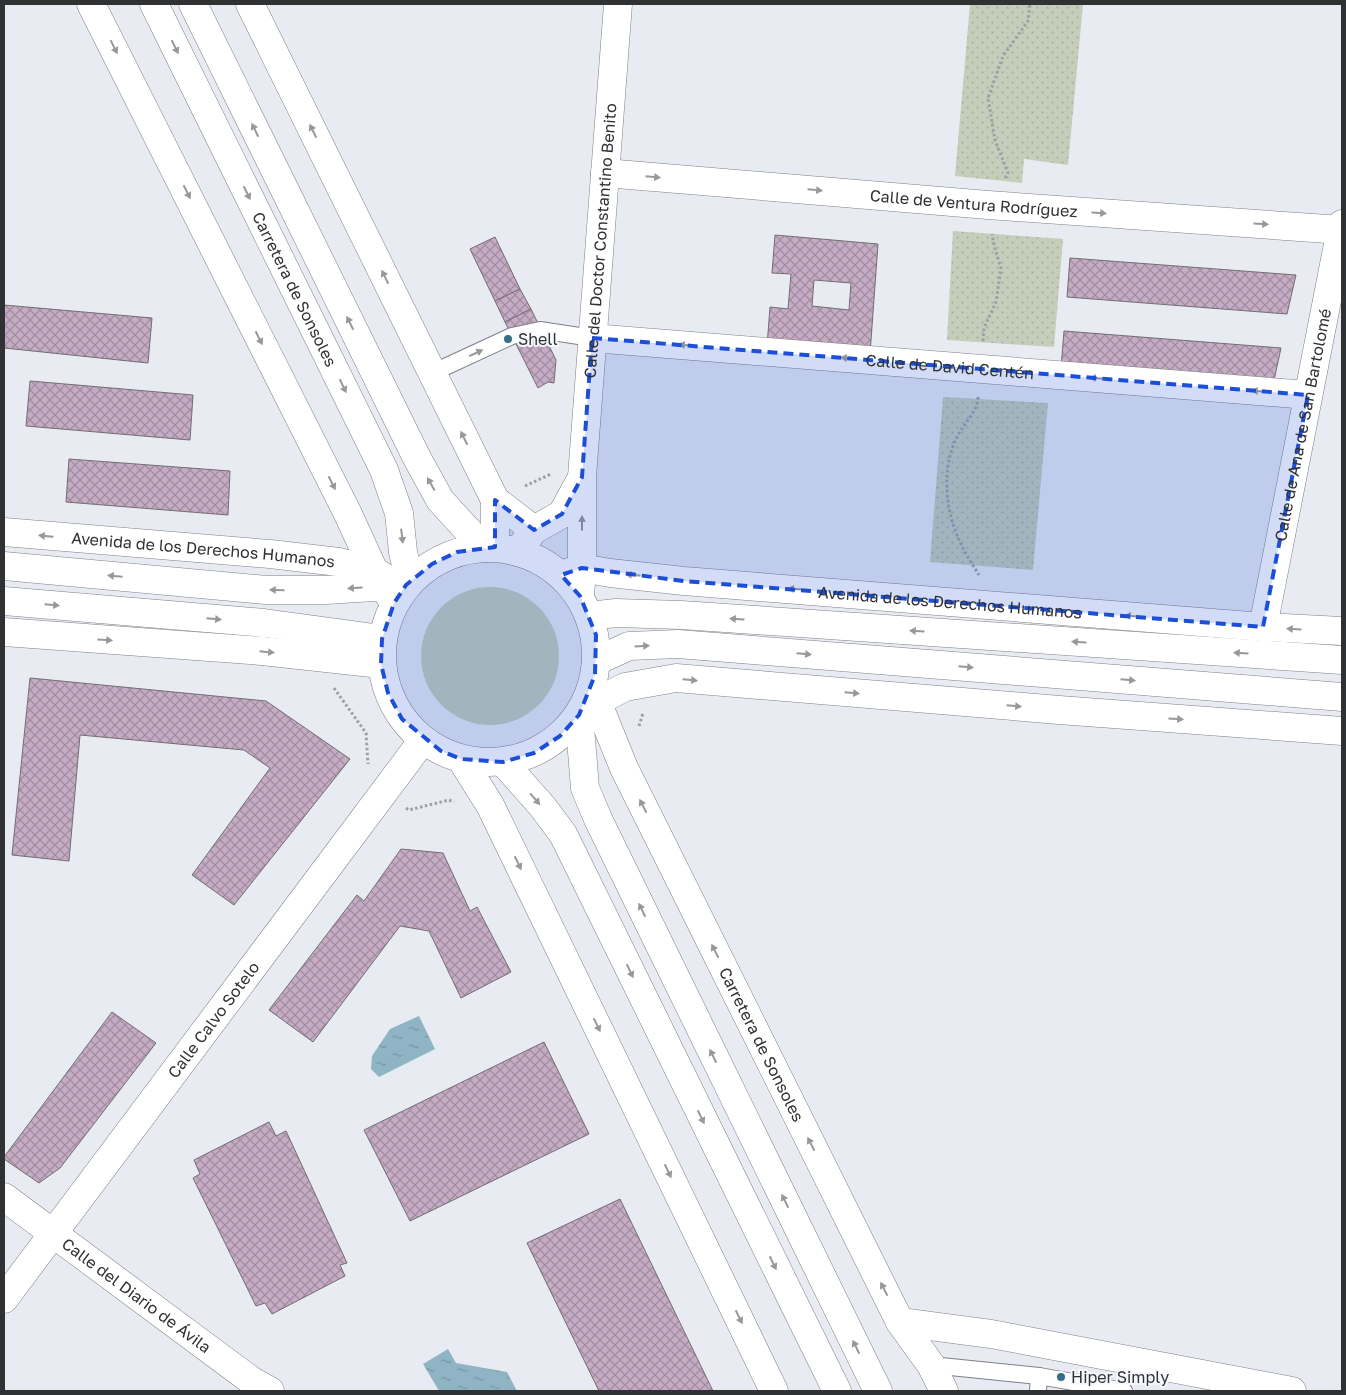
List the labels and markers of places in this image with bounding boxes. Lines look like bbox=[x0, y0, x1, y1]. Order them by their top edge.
place label: Shell bbox=[518, 329, 558, 349]
marker: Shell bbox=[502, 333, 514, 345]
place label: Hiper Simply bbox=[1071, 1367, 1169, 1387]
marker: Hiper Simply bbox=[1055, 1371, 1067, 1383]

